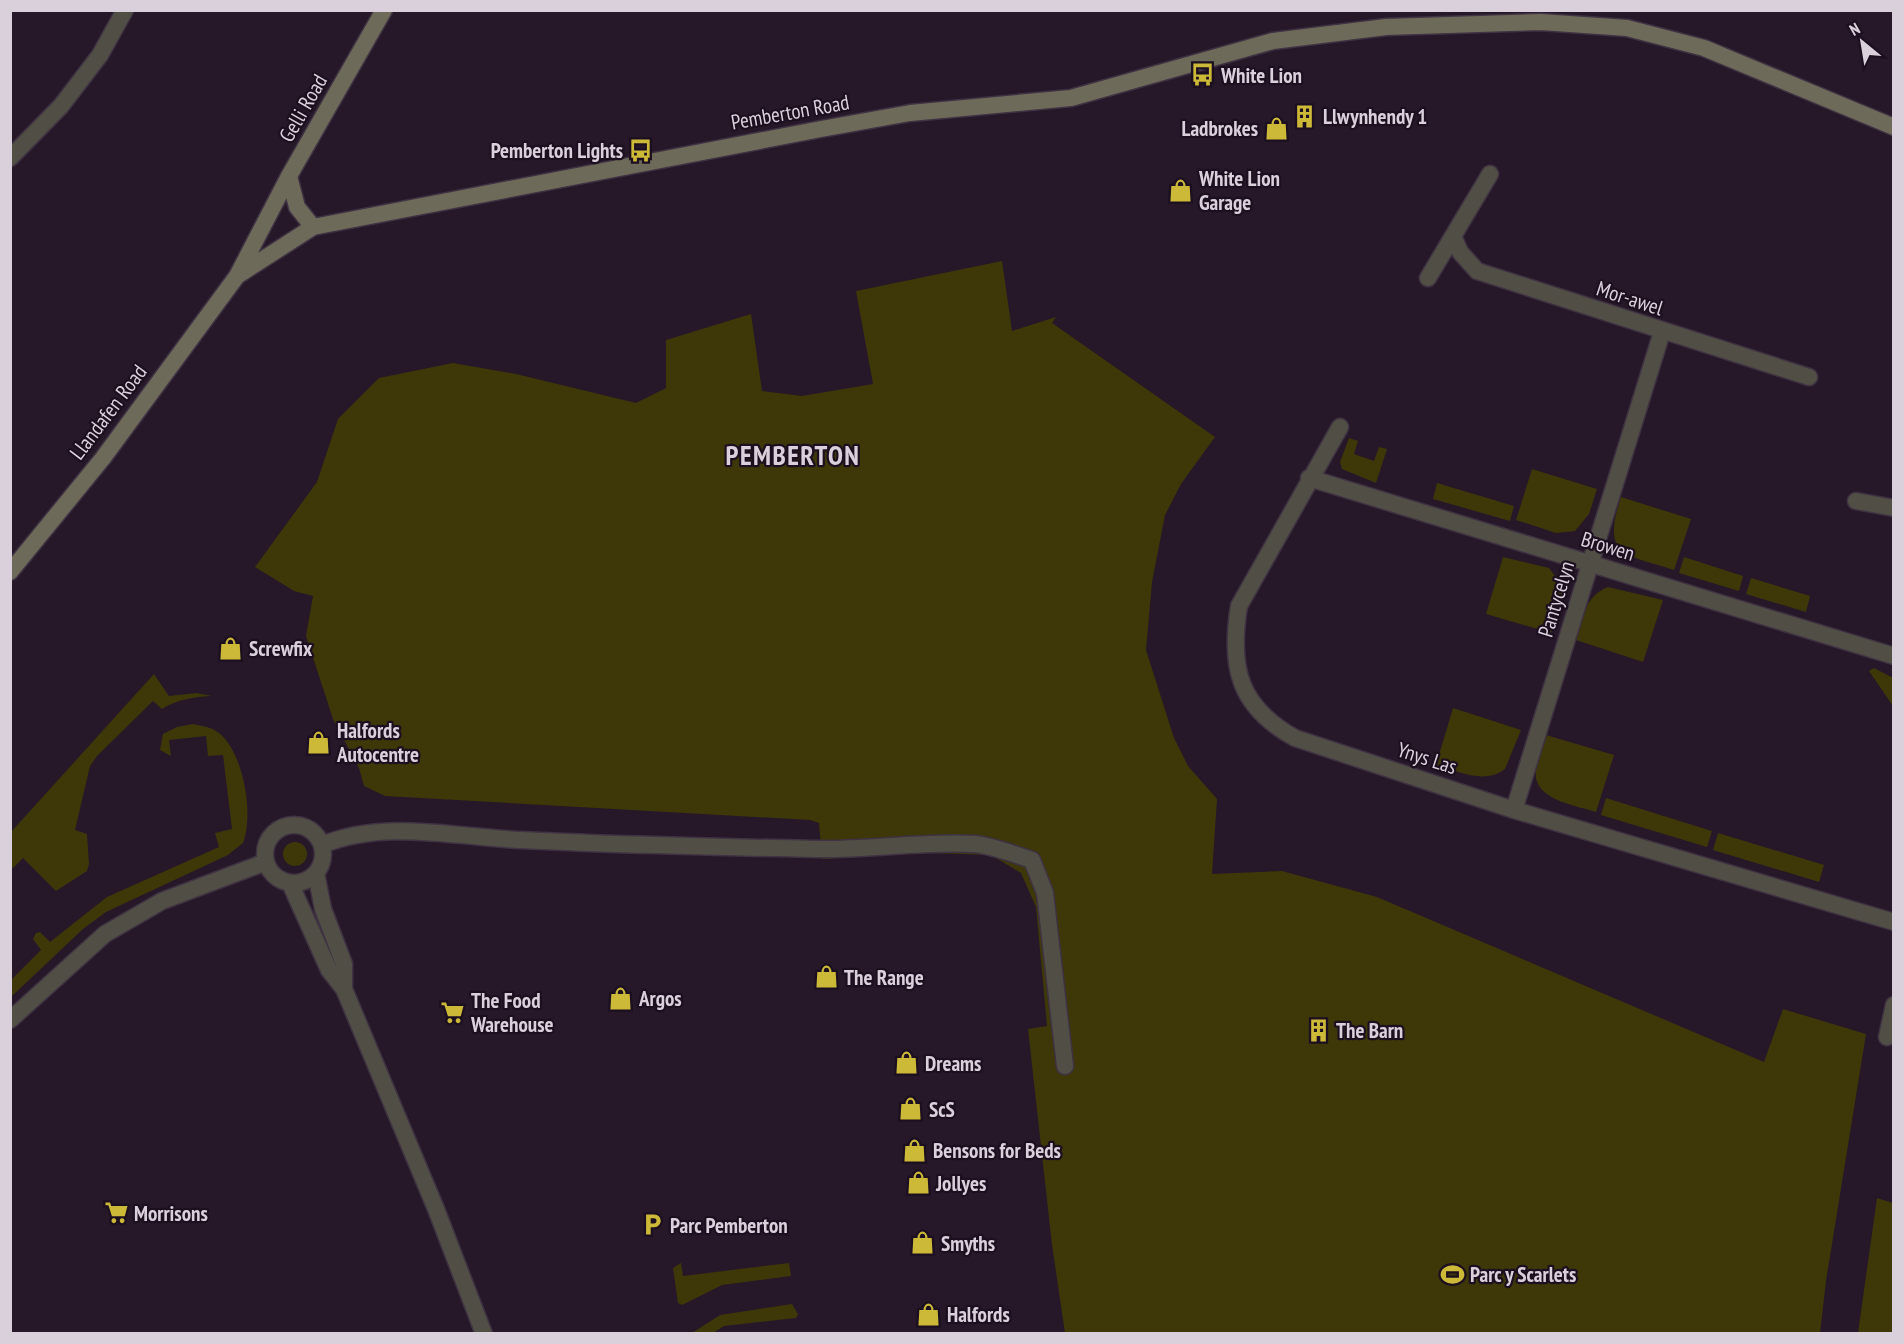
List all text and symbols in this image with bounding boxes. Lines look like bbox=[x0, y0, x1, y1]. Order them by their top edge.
north arrow bbox=[1832, 12, 1892, 72]
text: N bbox=[1846, 18, 1863, 40]
bus stop icon: White Lion bbox=[1190, 62, 1216, 88]
place label: White Lion bbox=[1220, 62, 1302, 89]
street label: Gelli Road bbox=[273, 69, 333, 147]
street label: Pemberton Road bbox=[729, 88, 851, 136]
building icon: Llwynhendy 1 bbox=[1292, 103, 1318, 129]
place label: Llwynhendy 1 bbox=[1323, 103, 1427, 130]
place label: Ladbrokes bbox=[1181, 115, 1258, 142]
shop icon: Ladbrokes bbox=[1263, 115, 1289, 141]
place label: Pemberton Lights bbox=[491, 137, 623, 164]
bus stop icon: Pemberton Lights bbox=[628, 137, 654, 163]
place label: White Lion Garage bbox=[1198, 165, 1280, 216]
shop icon: White Lion Garage bbox=[1168, 177, 1194, 203]
street label: Mor-awel bbox=[1593, 275, 1667, 321]
street label: Llandafen Road bbox=[63, 359, 153, 465]
district label: PEMBERTON bbox=[726, 438, 860, 472]
street label: Browen bbox=[1578, 525, 1638, 567]
street label: Pantycelyn bbox=[1532, 558, 1580, 640]
shop icon: Screwfix bbox=[218, 635, 244, 661]
place label: Screwfix bbox=[249, 635, 313, 662]
place label: Halfords Autocentre bbox=[336, 717, 419, 768]
shop icon: Halfords Autocentre bbox=[306, 729, 332, 755]
street label: Ynys Las bbox=[1394, 736, 1460, 780]
shop icon: The Range bbox=[813, 964, 839, 990]
place label: The Range bbox=[844, 964, 924, 991]
shop icon: Argos bbox=[608, 985, 634, 1011]
place label: Argos bbox=[638, 985, 682, 1012]
place label: The Food Warehouse bbox=[470, 987, 554, 1038]
supermarket icon: The Food Warehouse bbox=[440, 999, 466, 1025]
building icon: The Barn bbox=[1305, 1017, 1331, 1043]
place label: The Barn bbox=[1336, 1017, 1403, 1044]
shop icon: Dreams bbox=[894, 1050, 920, 1076]
place label: Dreams bbox=[925, 1050, 981, 1077]
shop icon: ScS bbox=[898, 1096, 924, 1122]
place label: ScS bbox=[929, 1096, 955, 1123]
shop icon: Bensons for Beds bbox=[902, 1137, 928, 1163]
place label: Bensons for Beds bbox=[933, 1137, 1061, 1164]
shop icon: Jollyes bbox=[905, 1170, 931, 1196]
place label: Jollyes bbox=[935, 1170, 986, 1197]
supermarket icon: Morrisons bbox=[103, 1200, 129, 1226]
place label: Morrisons bbox=[134, 1200, 208, 1227]
parking icon: Parc Pemberton bbox=[639, 1212, 665, 1238]
place label: Parc Pemberton bbox=[670, 1212, 788, 1239]
shop icon: Smyths bbox=[910, 1230, 936, 1256]
place label: Smyths bbox=[941, 1230, 995, 1257]
sports icon: Parc y Scarlets bbox=[1439, 1261, 1465, 1287]
place label: Parc y Scarlets bbox=[1470, 1261, 1576, 1288]
shop icon: Halfords bbox=[916, 1301, 942, 1327]
place label: Halfords bbox=[947, 1301, 1010, 1328]

